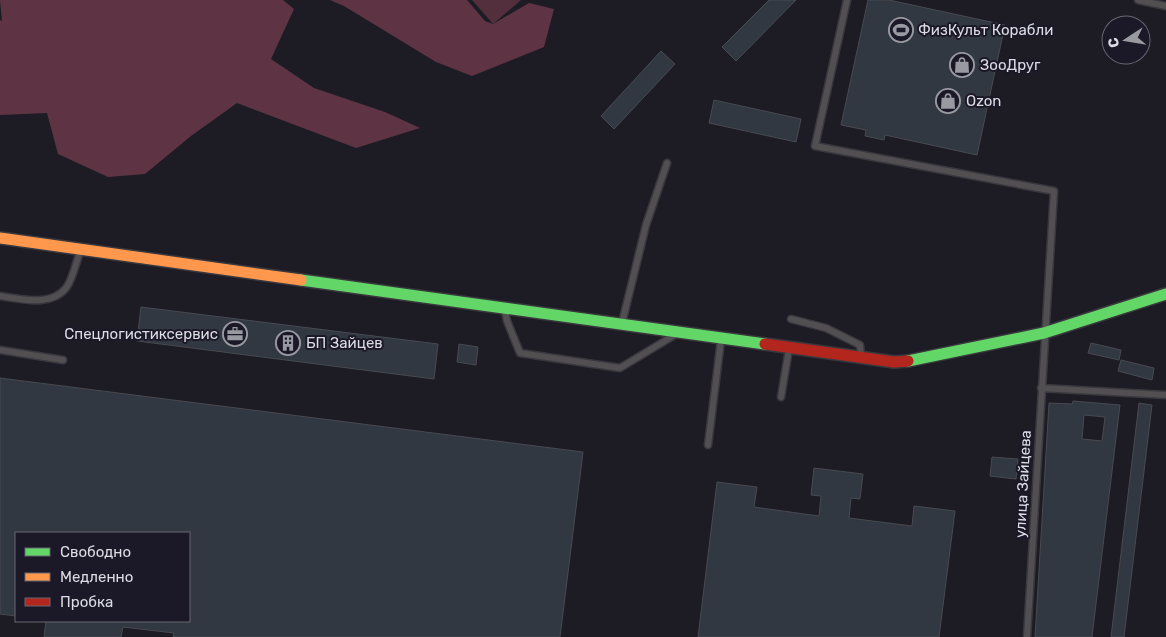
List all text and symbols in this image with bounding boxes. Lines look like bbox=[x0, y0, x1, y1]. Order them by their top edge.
north arrow bbox=[1101, 15, 1151, 65]
sports icon: ФизКульт Корабли bbox=[888, 17, 914, 43]
place label: ФизКульт Корабли bbox=[918, 21, 1053, 39]
text: С bbox=[1104, 36, 1123, 49]
shop icon: ЗооДруг bbox=[949, 52, 975, 78]
place label: ЗооДруг bbox=[980, 56, 1041, 74]
shop icon: Ozon bbox=[935, 88, 961, 114]
place label: Ozon bbox=[966, 92, 1001, 110]
office icon: Спецлогистиксервис bbox=[222, 321, 248, 347]
place label: Спецлогистиксервис bbox=[64, 325, 218, 343]
building icon: БП Зайцев bbox=[275, 330, 301, 356]
place label: БП Зайцев bbox=[306, 334, 383, 352]
street label: улица Зайцева bbox=[1011, 430, 1035, 538]
legend bbox=[15, 532, 190, 622]
text: Свободно bbox=[60, 543, 131, 561]
text: Медленно bbox=[60, 568, 133, 586]
text: Пробка bbox=[60, 593, 113, 611]

